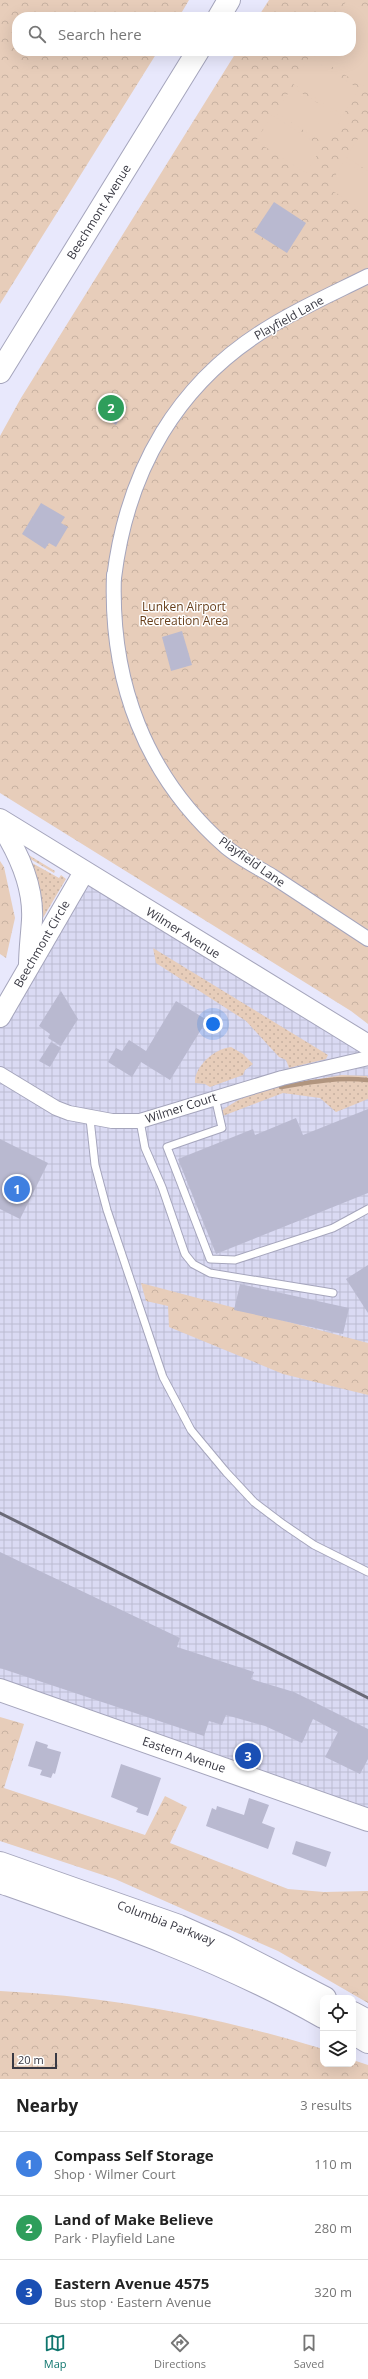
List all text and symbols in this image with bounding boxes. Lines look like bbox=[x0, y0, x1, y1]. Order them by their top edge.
search box bbox=[12, 12, 356, 56]
icon: search bbox=[26, 23, 48, 45]
text: Search here bbox=[58, 24, 142, 44]
street label: Beechmont Avenue bbox=[62, 161, 135, 263]
street label: Playfield Lane bbox=[251, 291, 327, 344]
pin: 2 bbox=[98, 393, 124, 423]
park label: Lunken Airport Recreation Area bbox=[139, 598, 229, 629]
street label: Playfield Lane bbox=[216, 832, 289, 891]
street label: Beechmont Circle bbox=[10, 897, 74, 991]
street label: Wilmer Avenue bbox=[143, 903, 224, 962]
your location bbox=[203, 1014, 223, 1034]
street label: Wilmer Court bbox=[143, 1088, 219, 1127]
pin: 1 bbox=[4, 1174, 30, 1204]
street label: Eastern Avenue bbox=[140, 1732, 228, 1777]
pin: 3 bbox=[235, 1741, 261, 1771]
street label: Columbia Parkway bbox=[115, 1896, 218, 1949]
map controls bbox=[320, 1995, 356, 2067]
button: locate bbox=[320, 1995, 356, 2031]
button: layers bbox=[320, 2031, 356, 2067]
scale bar bbox=[12, 2051, 57, 2070]
text: 20 m bbox=[18, 2052, 44, 2067]
text: Nearby bbox=[16, 2094, 78, 2117]
text: 3 results bbox=[300, 2096, 352, 2114]
text: Compass Self Storage bbox=[54, 2145, 214, 2165]
text: 1 bbox=[25, 2155, 33, 2173]
text: 110 m bbox=[314, 2155, 352, 2173]
text: Shop · Wilmer Court bbox=[54, 2165, 176, 2183]
text: Land of Make Believe bbox=[54, 2209, 213, 2229]
text: 2 bbox=[25, 2219, 33, 2237]
text: 280 m bbox=[314, 2219, 352, 2237]
text: Park · Playfield Lane bbox=[54, 2229, 175, 2247]
text: Eastern Avenue 4575 bbox=[54, 2273, 209, 2293]
text: 3 bbox=[25, 2283, 33, 2301]
text: 320 m bbox=[314, 2283, 352, 2301]
text: Bus stop · Eastern Avenue bbox=[54, 2293, 211, 2311]
tab: Map bbox=[44, 2332, 67, 2371]
tab: Directions bbox=[154, 2332, 206, 2371]
tab: Saved bbox=[294, 2332, 324, 2371]

